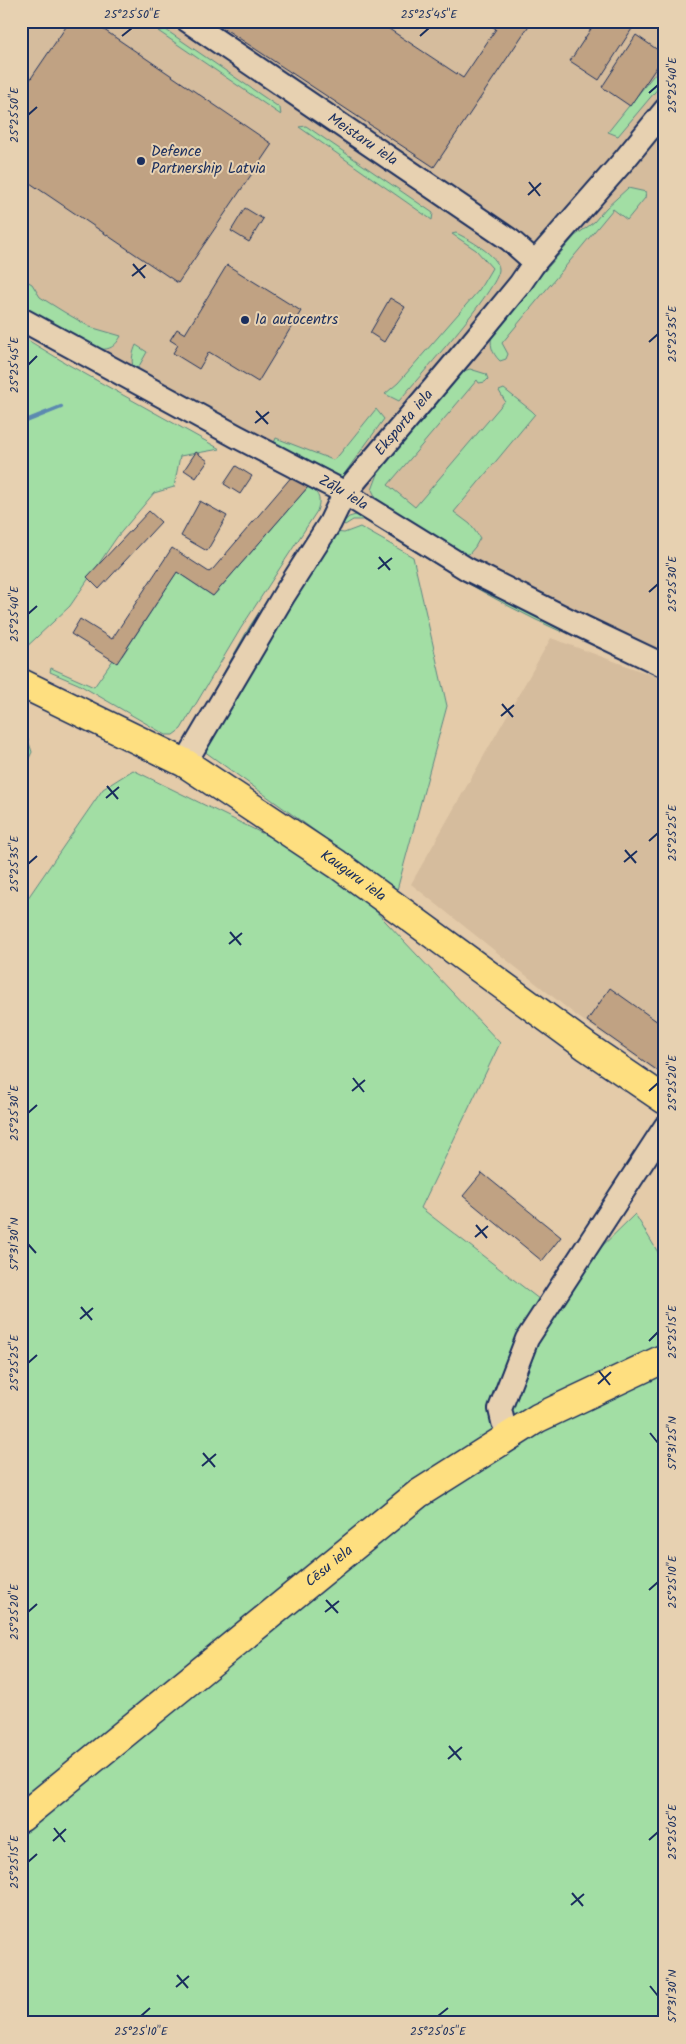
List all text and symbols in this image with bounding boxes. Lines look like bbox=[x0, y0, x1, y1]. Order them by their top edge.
text: 25°25'50"E bbox=[104, 5, 161, 24]
text: 25°25'45"E bbox=[401, 5, 458, 24]
text: 25°25'40"E bbox=[663, 56, 682, 113]
text: 25°25'50"E bbox=[5, 86, 24, 143]
street label: Meistaru iela bbox=[322, 107, 403, 172]
place label: Defence Partnership Latvia bbox=[151, 140, 266, 181]
marker: Defence Partnership Latvia bbox=[135, 155, 147, 167]
text: 25°25'35"E bbox=[663, 305, 682, 362]
place label: 1a autocentrs bbox=[255, 308, 339, 332]
marker: 1a autocentrs bbox=[239, 314, 251, 326]
text: 25°25'45"E bbox=[5, 336, 24, 393]
street label: Eksporta iela bbox=[369, 384, 440, 461]
street label: Zāļu iela bbox=[314, 469, 373, 517]
text: 25°25'30"E bbox=[663, 555, 682, 612]
text: 25°25'40"E bbox=[5, 585, 24, 642]
text: 25°25'25"E bbox=[663, 804, 682, 862]
text: 25°25'35"E bbox=[5, 835, 24, 892]
street label: Kauguru iela bbox=[315, 844, 391, 908]
text: 25°25'20"E bbox=[663, 1054, 682, 1111]
text: 25°25'30"E bbox=[5, 1084, 24, 1141]
text: 57°31'30"N bbox=[5, 1217, 24, 1271]
text: 25°25'15"E bbox=[663, 1304, 682, 1359]
text: 25°25'25"E bbox=[5, 1334, 24, 1392]
text: 57°31'25"N bbox=[663, 1416, 682, 1470]
street label: Cēsu iela bbox=[300, 1539, 359, 1593]
text: 25°25'10"E bbox=[663, 1554, 682, 1609]
text: 25°25'20"E bbox=[5, 1583, 24, 1640]
text: 25°25'05"E bbox=[663, 1803, 682, 1860]
text: 25°25'15"E bbox=[5, 1834, 24, 1889]
text: 57°31'30"N bbox=[663, 1969, 682, 2023]
text: 25°25'10"E bbox=[114, 2022, 169, 2041]
text: 25°25'05"E bbox=[410, 2022, 467, 2041]

